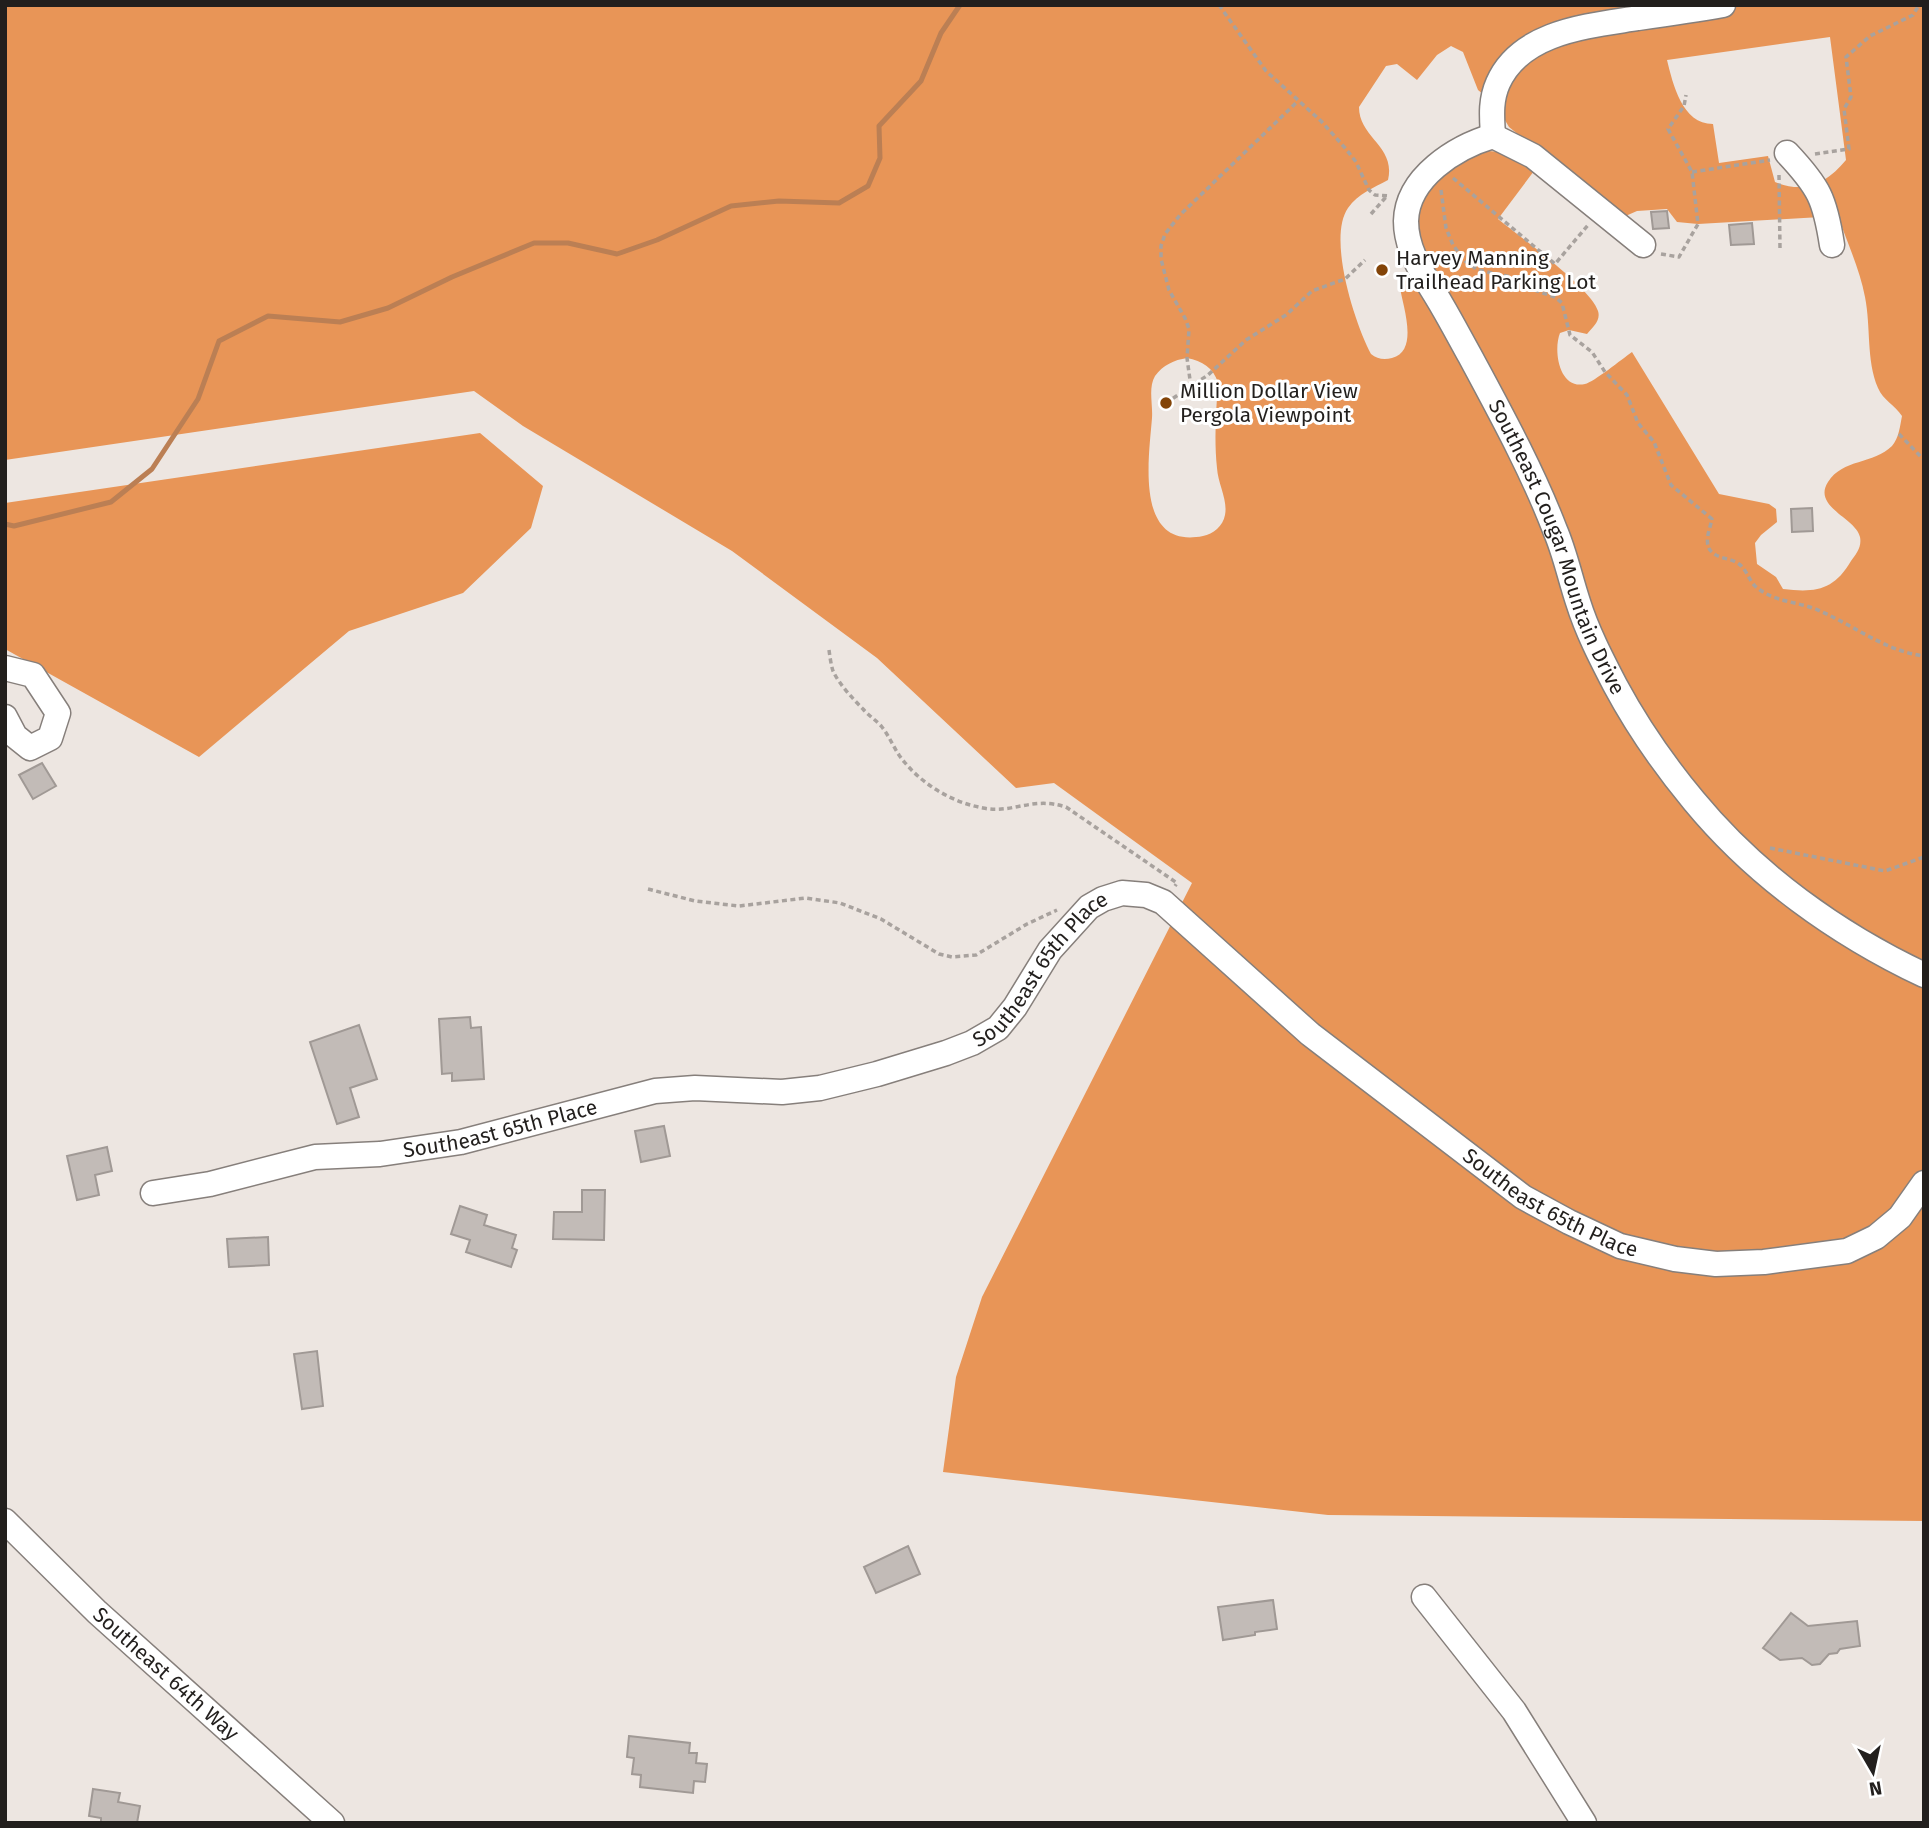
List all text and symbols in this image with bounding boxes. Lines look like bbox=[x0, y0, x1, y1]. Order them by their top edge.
place label: Harvey Manning Trailhead Parking Lot bbox=[1396, 245, 1596, 295]
marker: Harvey Manning Trailhead Parking Lot bbox=[1374, 262, 1390, 278]
place label: Million Dollar View Pergola Viewpoint bbox=[1180, 378, 1358, 428]
marker: Million Dollar View Pergola Viewpoint bbox=[1158, 395, 1174, 411]
street label: Southeast Cougar Mountain Drive bbox=[1483, 395, 1631, 699]
street label: Southeast 65th Place bbox=[968, 886, 1113, 1053]
street label: Southeast 65th Place bbox=[401, 1094, 600, 1163]
street label: Southeast 65th Place bbox=[1458, 1143, 1640, 1263]
street label: Southeast 64th Way bbox=[88, 1602, 245, 1747]
north arrow bbox=[1838, 1737, 1908, 1807]
text: N bbox=[1868, 1776, 1884, 1801]

